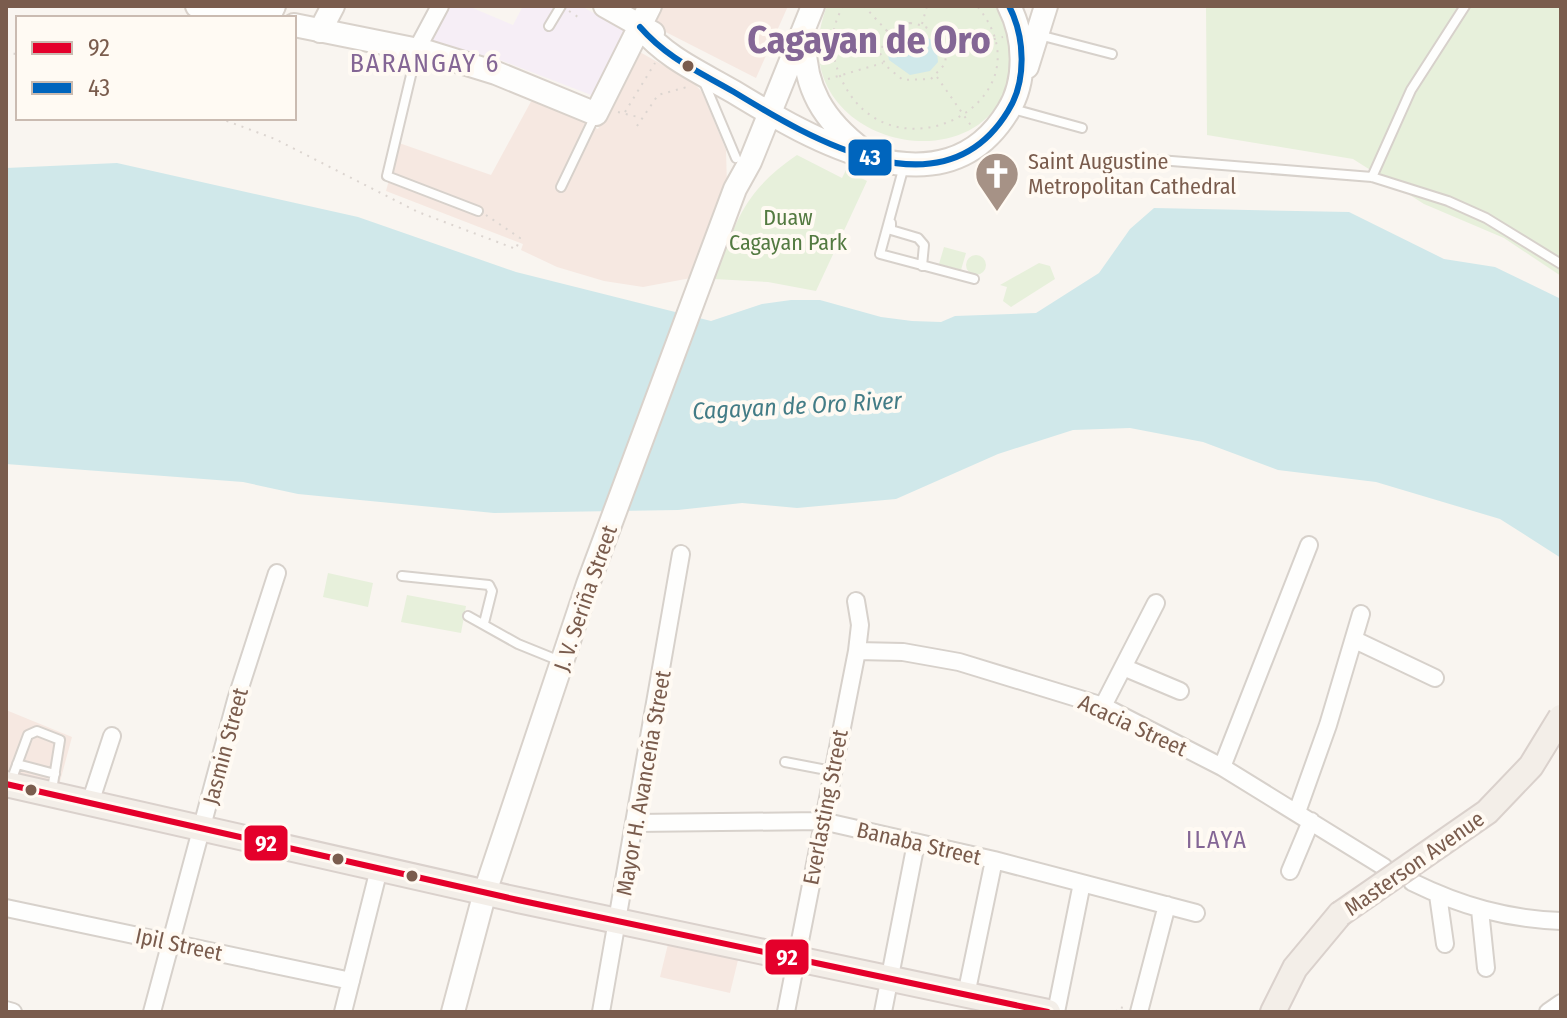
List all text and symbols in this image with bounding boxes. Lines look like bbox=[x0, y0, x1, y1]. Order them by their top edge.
legend bbox=[16, 16, 296, 120]
district label: Cagayan de Oro bbox=[747, 17, 991, 63]
text: 92 bbox=[88, 34, 110, 62]
district label: BARANGAY 6 bbox=[350, 48, 500, 79]
unlabelled marker bbox=[680, 58, 696, 74]
text: 43 bbox=[88, 74, 110, 102]
line badge: 43 bbox=[847, 138, 893, 177]
text: 43 bbox=[859, 144, 881, 171]
place label: Saint Augustine Metropolitan Cathedral bbox=[1028, 148, 1236, 200]
church icon: Saint Augustine Metropolitan Cathedral bbox=[973, 150, 1021, 213]
park label: Duaw Cagayan Park bbox=[729, 204, 848, 256]
water label: Cagayan de Oro River bbox=[692, 386, 903, 425]
street label: J. V. Seriña Street bbox=[548, 521, 623, 675]
street label: Mayor H. Avanceña Street bbox=[610, 668, 677, 898]
street label: Jasmin Street bbox=[197, 684, 254, 807]
street label: Acacia Street bbox=[1074, 689, 1192, 763]
street label: Everlasting Street bbox=[797, 726, 854, 887]
unlabelled marker bbox=[23, 782, 39, 798]
street label: Masterson Avenue bbox=[1339, 805, 1489, 922]
street label: Banaba Street bbox=[854, 816, 984, 871]
line badge: 92 bbox=[243, 824, 289, 862]
district label: ILAYA bbox=[1186, 826, 1248, 854]
text: 92 bbox=[255, 830, 277, 857]
unlabelled marker bbox=[330, 851, 346, 867]
unlabelled marker bbox=[404, 868, 420, 884]
street label: Ipil Street bbox=[133, 922, 226, 967]
line badge: 92 bbox=[764, 938, 810, 976]
text: 92 bbox=[776, 944, 798, 971]

